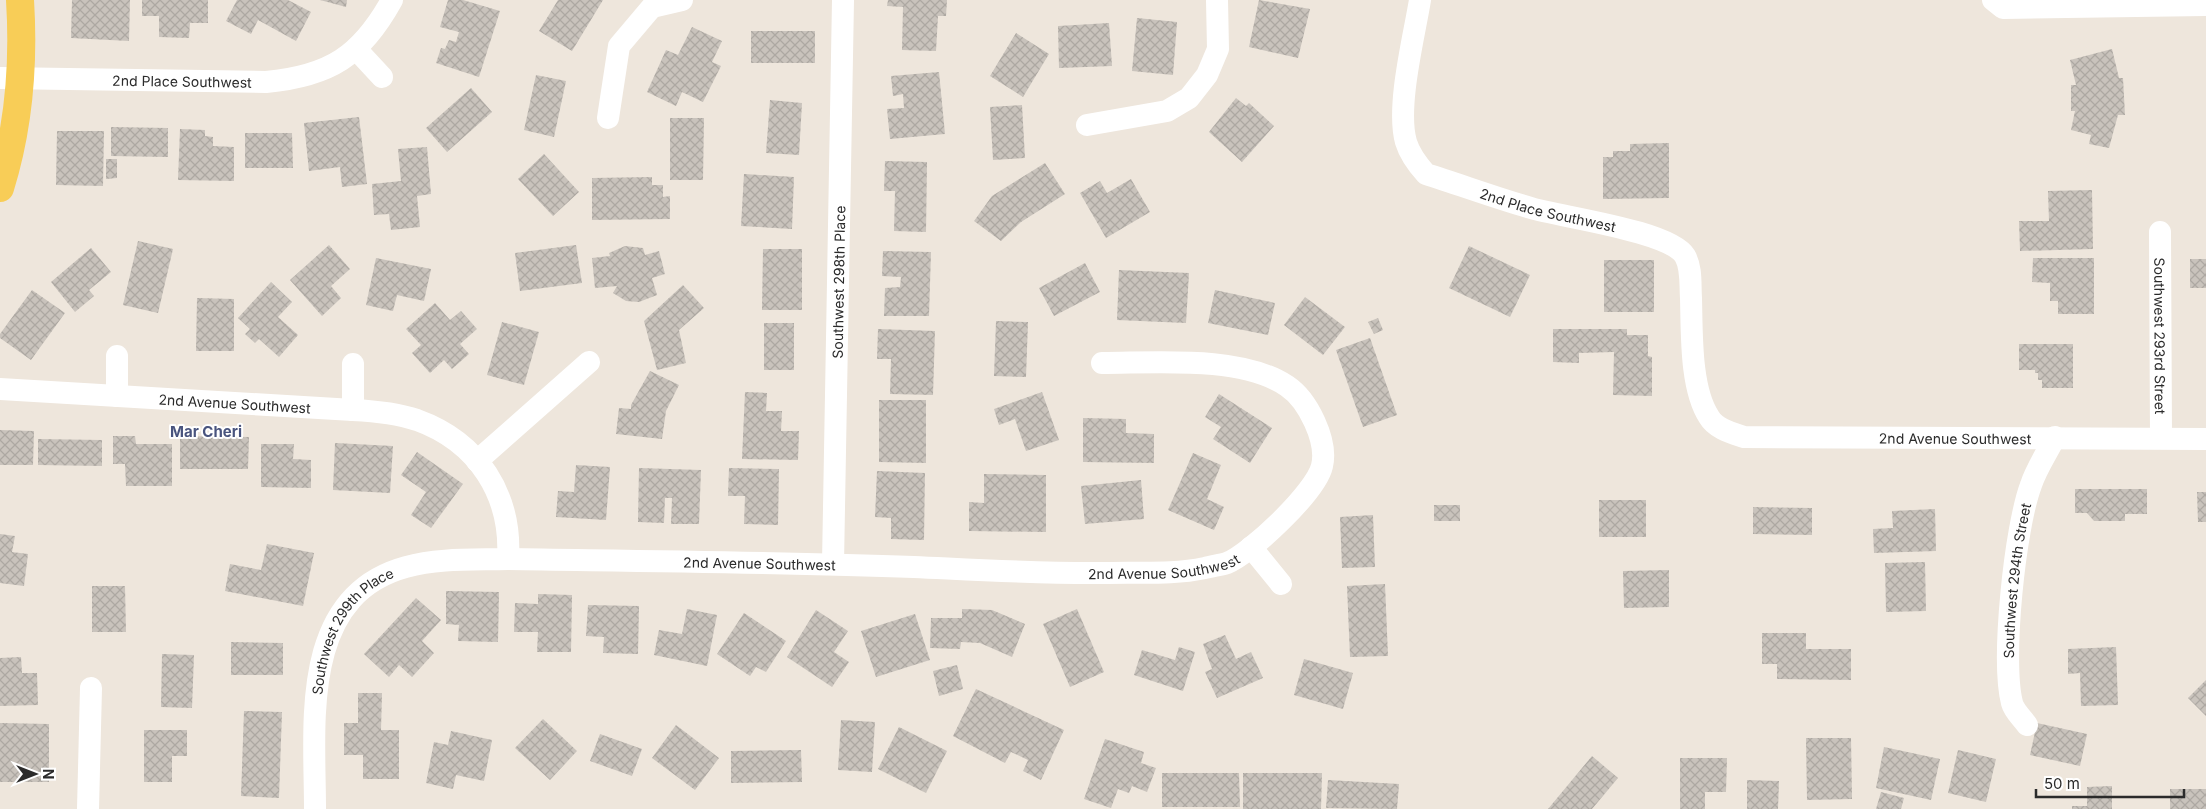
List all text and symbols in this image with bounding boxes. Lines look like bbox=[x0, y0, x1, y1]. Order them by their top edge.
street label: 2nd Place Southwest bbox=[112, 71, 252, 90]
street label: 2nd Place Southwest bbox=[1478, 184, 1618, 235]
street label: Southwest 298th Place bbox=[828, 205, 848, 359]
street label: Southwest 293rd Street bbox=[2152, 258, 2169, 415]
street label: 2nd Avenue Southwest bbox=[158, 390, 312, 416]
district label: Mar Cheri bbox=[170, 422, 242, 441]
street label: 2nd Avenue Southwest bbox=[1879, 429, 2032, 447]
street label: Southwest 294th Street bbox=[2000, 501, 2034, 658]
street label: 2nd Avenue Southwest bbox=[1088, 550, 1243, 582]
street label: 2nd Avenue Southwest bbox=[683, 553, 836, 573]
street label: Southwest 299th Place bbox=[308, 564, 396, 696]
north arrow bbox=[10, 749, 60, 799]
scale bar bbox=[2036, 766, 2184, 798]
text: N bbox=[40, 769, 57, 779]
text: 50 m bbox=[2044, 774, 2080, 793]

